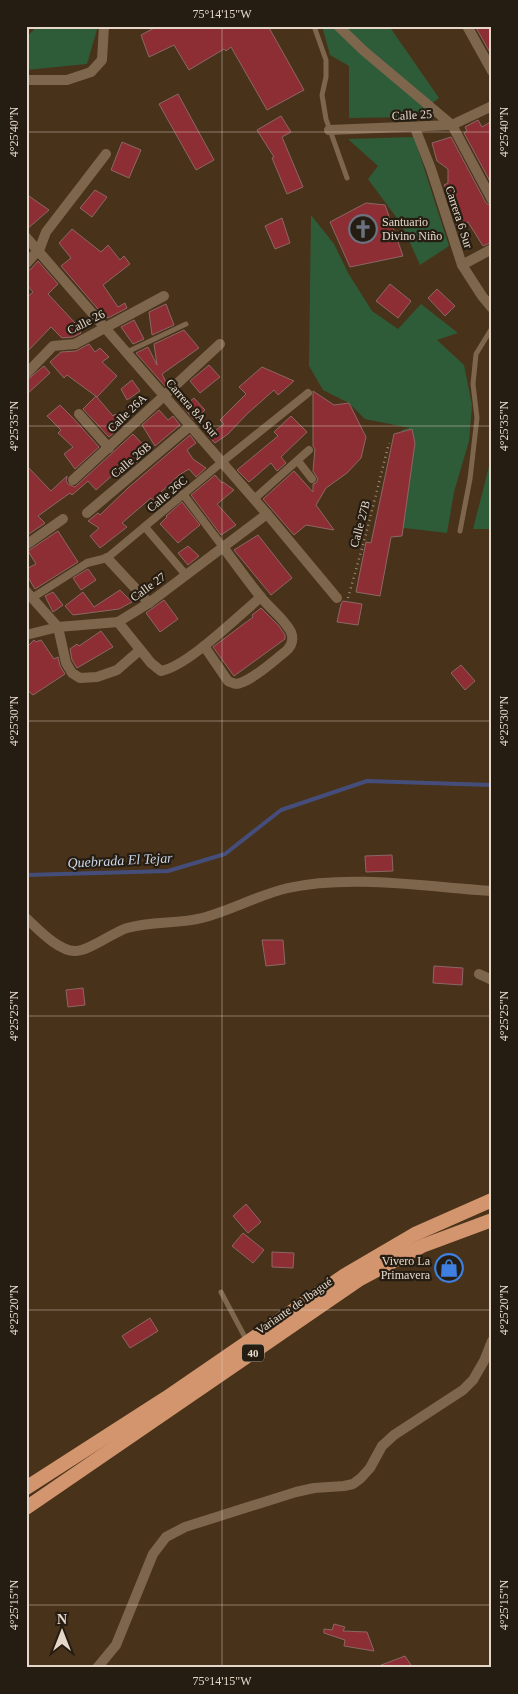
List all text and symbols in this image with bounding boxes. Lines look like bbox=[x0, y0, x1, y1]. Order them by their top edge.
text: 75°14'15"W bbox=[192, 7, 252, 21]
text: 4°25'40"N bbox=[7, 106, 21, 157]
text: 4°25'40"N bbox=[497, 106, 511, 157]
street label: Calle 25 bbox=[391, 107, 433, 123]
street label: Carrera 6 Sur bbox=[442, 184, 476, 250]
church icon: Santuario Divino Niño bbox=[348, 214, 378, 244]
place label: Santuario Divino Niño bbox=[382, 215, 442, 243]
street label: Calle 26 bbox=[65, 307, 107, 337]
street label: Carrera 8A Sur bbox=[163, 376, 221, 440]
street label: Calle 26A bbox=[105, 391, 150, 435]
text: 4°25'35"N bbox=[7, 400, 21, 451]
text: 4°25'35"N bbox=[497, 400, 511, 451]
street label: Calle 26B bbox=[108, 439, 154, 481]
street label: Calle 26C bbox=[144, 473, 190, 515]
street label: Calle 27B bbox=[347, 499, 373, 549]
street label: Calle 27 bbox=[128, 569, 168, 605]
text: 4°25'30"N bbox=[7, 695, 21, 746]
text: 4°25'30"N bbox=[497, 695, 511, 746]
water label: Quebrada El Tejar bbox=[67, 850, 174, 871]
text: 4°25'25"N bbox=[7, 990, 21, 1041]
text: 4°25'25"N bbox=[497, 990, 511, 1041]
shop icon: Vivero La Primavera bbox=[434, 1253, 464, 1283]
place label: Vivero La Primavera bbox=[381, 1254, 431, 1282]
street label: Variante de Ibagué bbox=[253, 1274, 335, 1338]
text: 4°25'20"N bbox=[7, 1284, 21, 1335]
text: 4°25'20"N bbox=[497, 1284, 511, 1335]
road number: 40 bbox=[242, 1345, 264, 1362]
text: 4°25'15"N bbox=[7, 1579, 21, 1630]
text: 4°25'15"N bbox=[497, 1579, 511, 1630]
north arrow bbox=[38, 1606, 88, 1656]
text: N bbox=[57, 1612, 67, 1627]
text: 75°14'15"W bbox=[192, 1674, 252, 1688]

